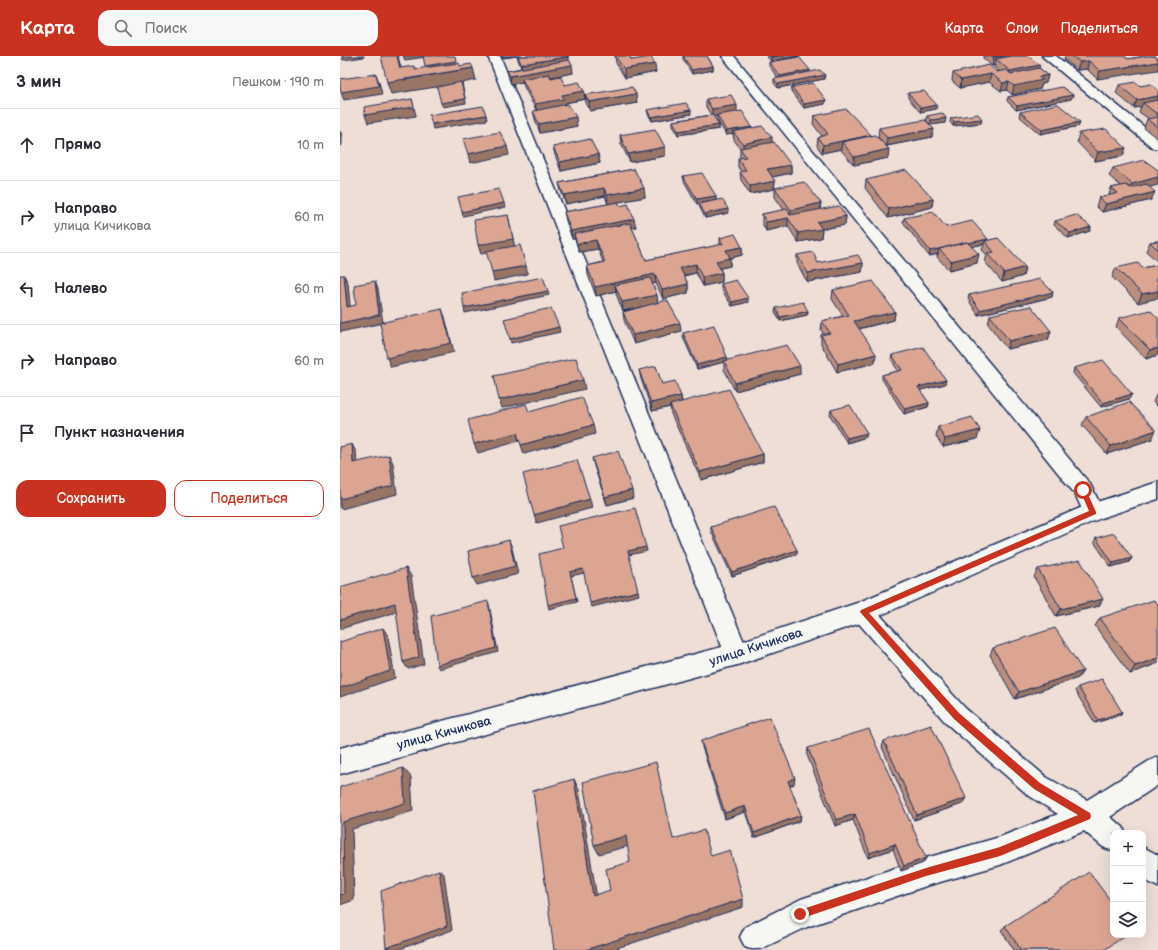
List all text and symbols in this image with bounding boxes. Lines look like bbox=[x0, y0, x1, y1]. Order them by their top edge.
search box bbox=[98, 10, 378, 46]
text: Карта bbox=[20, 17, 74, 40]
icon: search bbox=[112, 17, 134, 39]
text: Поиск bbox=[144, 19, 187, 38]
text: Карта bbox=[944, 20, 984, 37]
text: Слои bbox=[1006, 20, 1038, 37]
text: Поделиться bbox=[1060, 20, 1138, 37]
text: 3 мин bbox=[16, 72, 61, 92]
text: Пешком · 190 m bbox=[232, 74, 324, 90]
icon: ahead bbox=[16, 134, 38, 156]
text: Прямо bbox=[54, 135, 101, 154]
text: 10 m bbox=[297, 137, 324, 153]
text: Направо bbox=[54, 199, 117, 218]
icon: right bbox=[16, 206, 38, 228]
text: 60 m bbox=[294, 209, 324, 225]
text: улица Кичикова bbox=[54, 218, 151, 234]
icon: left bbox=[16, 278, 38, 300]
text: Налево bbox=[54, 279, 107, 298]
text: 60 m bbox=[294, 281, 324, 297]
icon: right bbox=[16, 350, 38, 372]
text: Направо bbox=[54, 351, 117, 370]
text: 60 m bbox=[294, 353, 324, 369]
icon: arrive bbox=[16, 422, 38, 444]
text: Пункт назначения bbox=[54, 423, 185, 442]
button: Сохранить bbox=[16, 480, 166, 517]
button: Поделиться bbox=[174, 480, 324, 517]
route start bbox=[1074, 481, 1092, 499]
street label: улица Кичикова bbox=[707, 624, 805, 670]
street label: улица Кичикова bbox=[395, 713, 493, 753]
map controls bbox=[1110, 830, 1146, 938]
button: + bbox=[1110, 830, 1146, 866]
button: − bbox=[1110, 866, 1146, 902]
button: layers bbox=[1110, 902, 1146, 938]
route end bbox=[791, 905, 809, 923]

